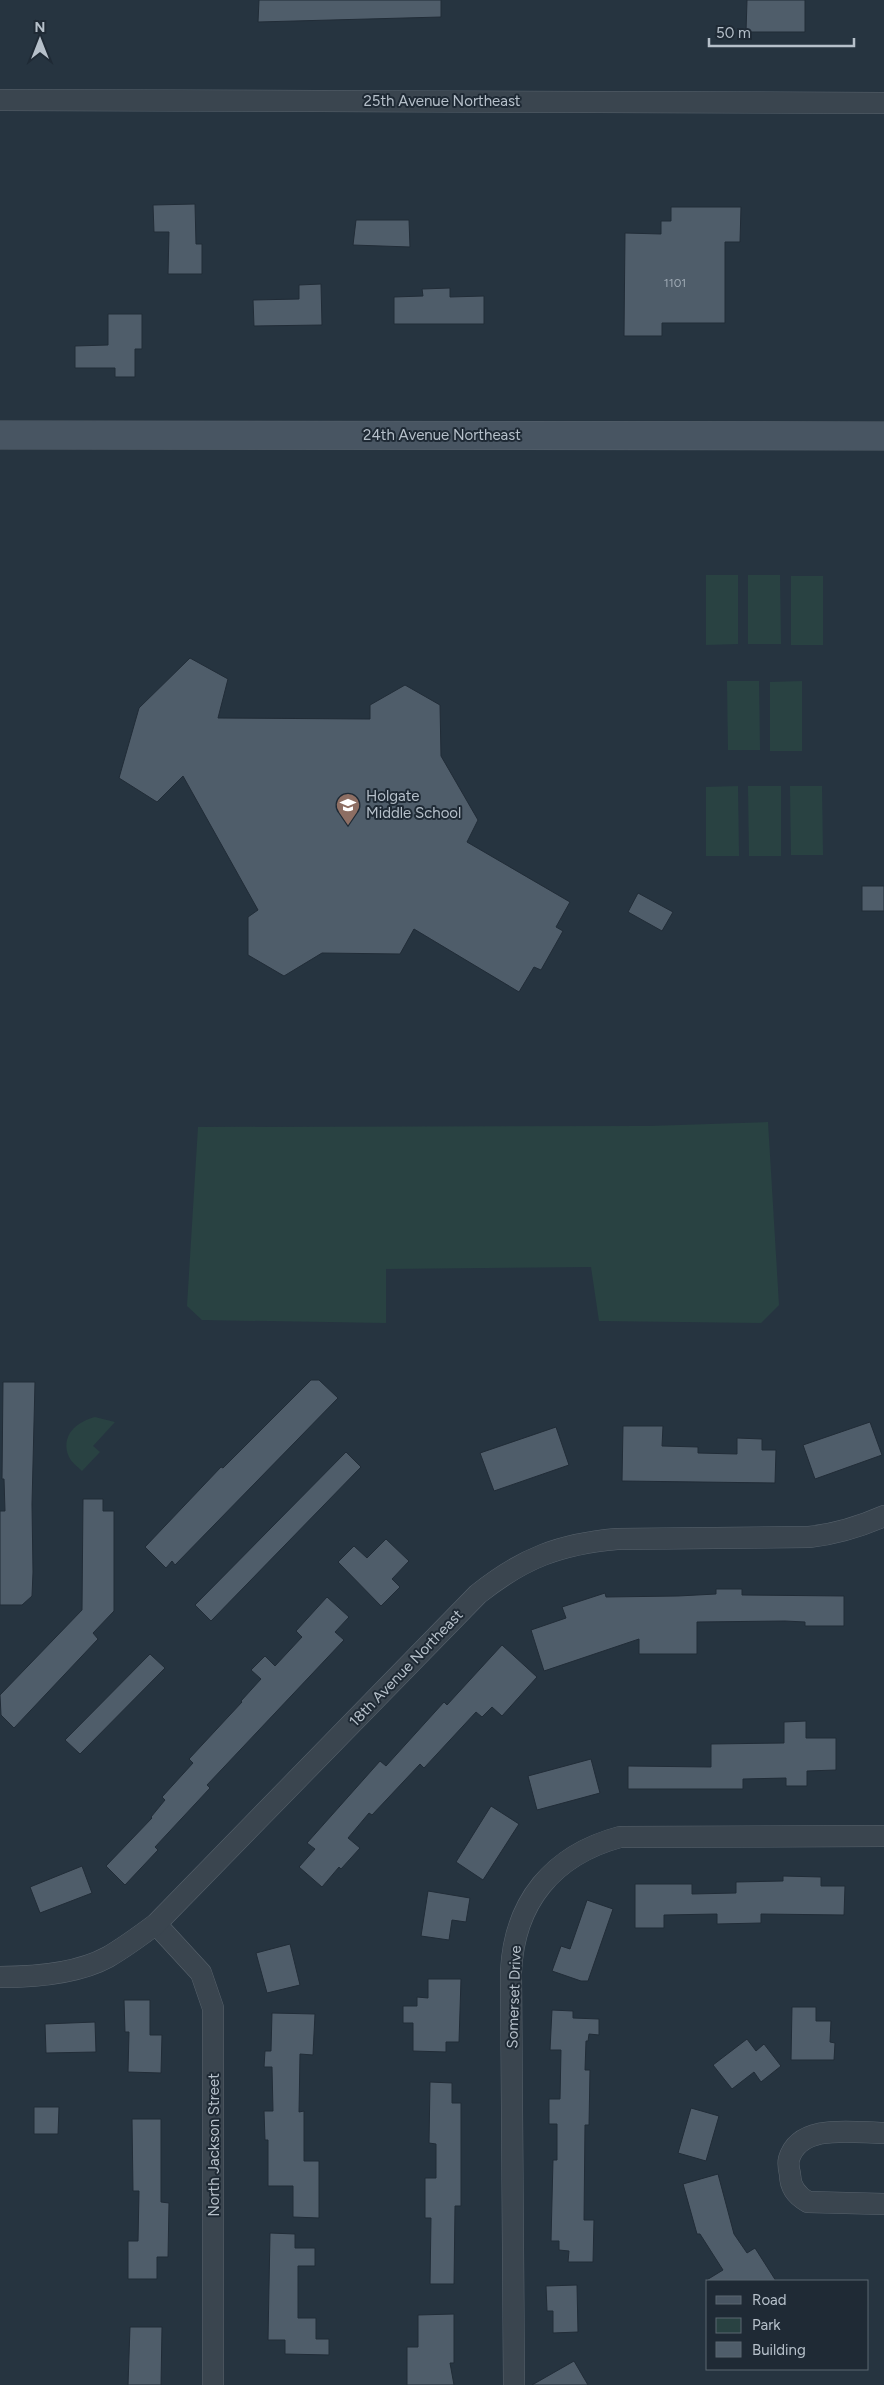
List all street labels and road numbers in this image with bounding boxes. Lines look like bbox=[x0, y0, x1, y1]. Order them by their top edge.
street label: 25th Avenue Northeast bbox=[363, 92, 521, 110]
street label: 24th Avenue Northeast bbox=[363, 426, 521, 444]
street label: 18th Avenue Northeast bbox=[346, 1606, 467, 1730]
street label: Somerset Drive bbox=[503, 1945, 525, 2049]
street label: North Jackson Street bbox=[205, 2073, 223, 2217]

